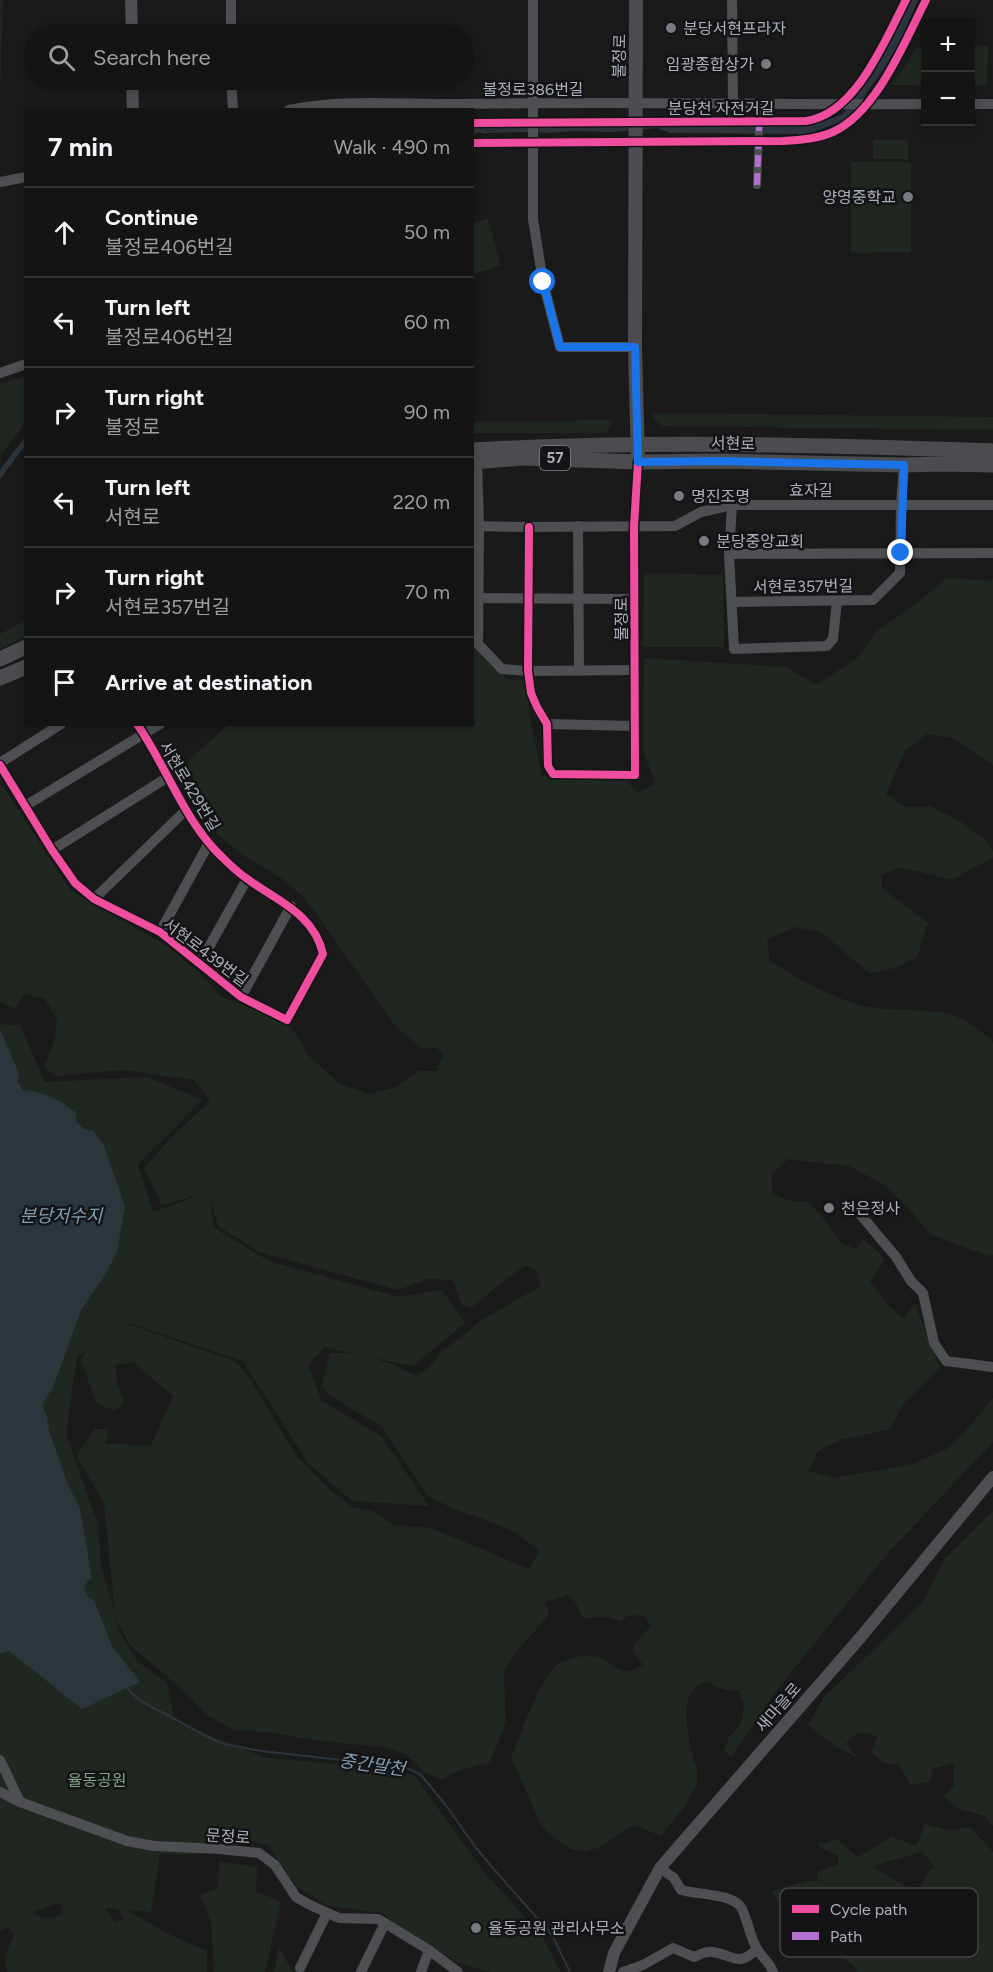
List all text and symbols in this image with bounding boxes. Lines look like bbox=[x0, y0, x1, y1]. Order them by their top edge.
map controls bbox=[921, 18, 975, 126]
button: + bbox=[921, 18, 975, 72]
place label: 분당서현프라자 bbox=[683, 19, 786, 38]
marker: 분당서현프라자 bbox=[664, 21, 678, 35]
search box bbox=[24, 24, 474, 90]
street label: 불정로 bbox=[610, 33, 629, 78]
icon: search bbox=[45, 41, 78, 74]
text: Search here bbox=[93, 44, 211, 71]
place label: 임광종합상가 bbox=[666, 55, 754, 74]
marker: 임광종합상가 bbox=[759, 57, 773, 71]
button: − bbox=[921, 72, 975, 126]
street label: 불정로386번길 bbox=[482, 80, 584, 99]
street label: 분당천 자전거길 bbox=[668, 99, 775, 118]
text: 7 min bbox=[48, 131, 113, 163]
text: Walk · 490 m bbox=[334, 135, 450, 159]
place label: 양영중학교 bbox=[822, 188, 896, 207]
marker: 양영중학교 bbox=[901, 190, 915, 204]
text: Continue bbox=[105, 204, 198, 231]
icon: ahead bbox=[48, 216, 81, 249]
text: 50 m bbox=[404, 220, 450, 244]
text: 불정로406번길 bbox=[105, 235, 234, 259]
route start bbox=[529, 268, 555, 294]
text: Turn left bbox=[105, 294, 191, 321]
icon: left bbox=[48, 306, 81, 339]
text: 60 m bbox=[404, 310, 450, 334]
text: 불정로406번길 bbox=[105, 325, 234, 349]
text: Turn right bbox=[105, 384, 204, 411]
icon: right bbox=[48, 396, 81, 429]
text: 90 m bbox=[404, 400, 450, 424]
text: 불정로 bbox=[105, 415, 160, 439]
street label: 서현로 bbox=[711, 434, 756, 453]
road number: 57 bbox=[540, 446, 570, 470]
text: Turn left bbox=[105, 474, 191, 501]
street label: 효자길 bbox=[789, 481, 833, 500]
icon: left bbox=[48, 486, 81, 519]
place label: 명진조명 bbox=[691, 487, 750, 506]
marker: 명진조명 bbox=[672, 489, 686, 503]
text: 220 m bbox=[393, 490, 450, 514]
text: 서현로 bbox=[105, 505, 160, 529]
place label: 분당중앙교회 bbox=[716, 532, 804, 551]
marker: 분당중앙교회 bbox=[697, 534, 711, 548]
route end bbox=[887, 539, 913, 565]
text: Turn right bbox=[105, 564, 204, 591]
icon: right bbox=[48, 576, 81, 609]
street label: 서현로357번길 bbox=[753, 576, 853, 597]
text: 70 m bbox=[404, 580, 450, 604]
text: 서현로357번길 bbox=[105, 595, 230, 619]
street label: 불정로 bbox=[612, 597, 631, 641]
icon: arrive bbox=[48, 666, 81, 699]
text: Arrive at destination bbox=[105, 669, 313, 696]
street label: 서현로429번길 bbox=[155, 738, 224, 835]
street label: 서현로439번길 bbox=[160, 914, 252, 990]
place label: 천은정사 bbox=[841, 1199, 900, 1218]
marker: 천은정사 bbox=[822, 1201, 836, 1215]
water label: 분당저수지 bbox=[20, 1205, 104, 1227]
street label: 새마을로 bbox=[752, 1679, 805, 1736]
water label: 중간말천 bbox=[338, 1749, 409, 1781]
park label: 율동공원 bbox=[68, 1771, 126, 1790]
street label: 문정로 bbox=[205, 1825, 251, 1848]
legend bbox=[780, 1888, 978, 1957]
text: Cycle path bbox=[830, 1900, 907, 1919]
place label: 율동공원 관리사무소 bbox=[488, 1919, 624, 1938]
marker: 율동공원 관리사무소 bbox=[469, 1921, 483, 1935]
text: Path bbox=[830, 1927, 862, 1946]

